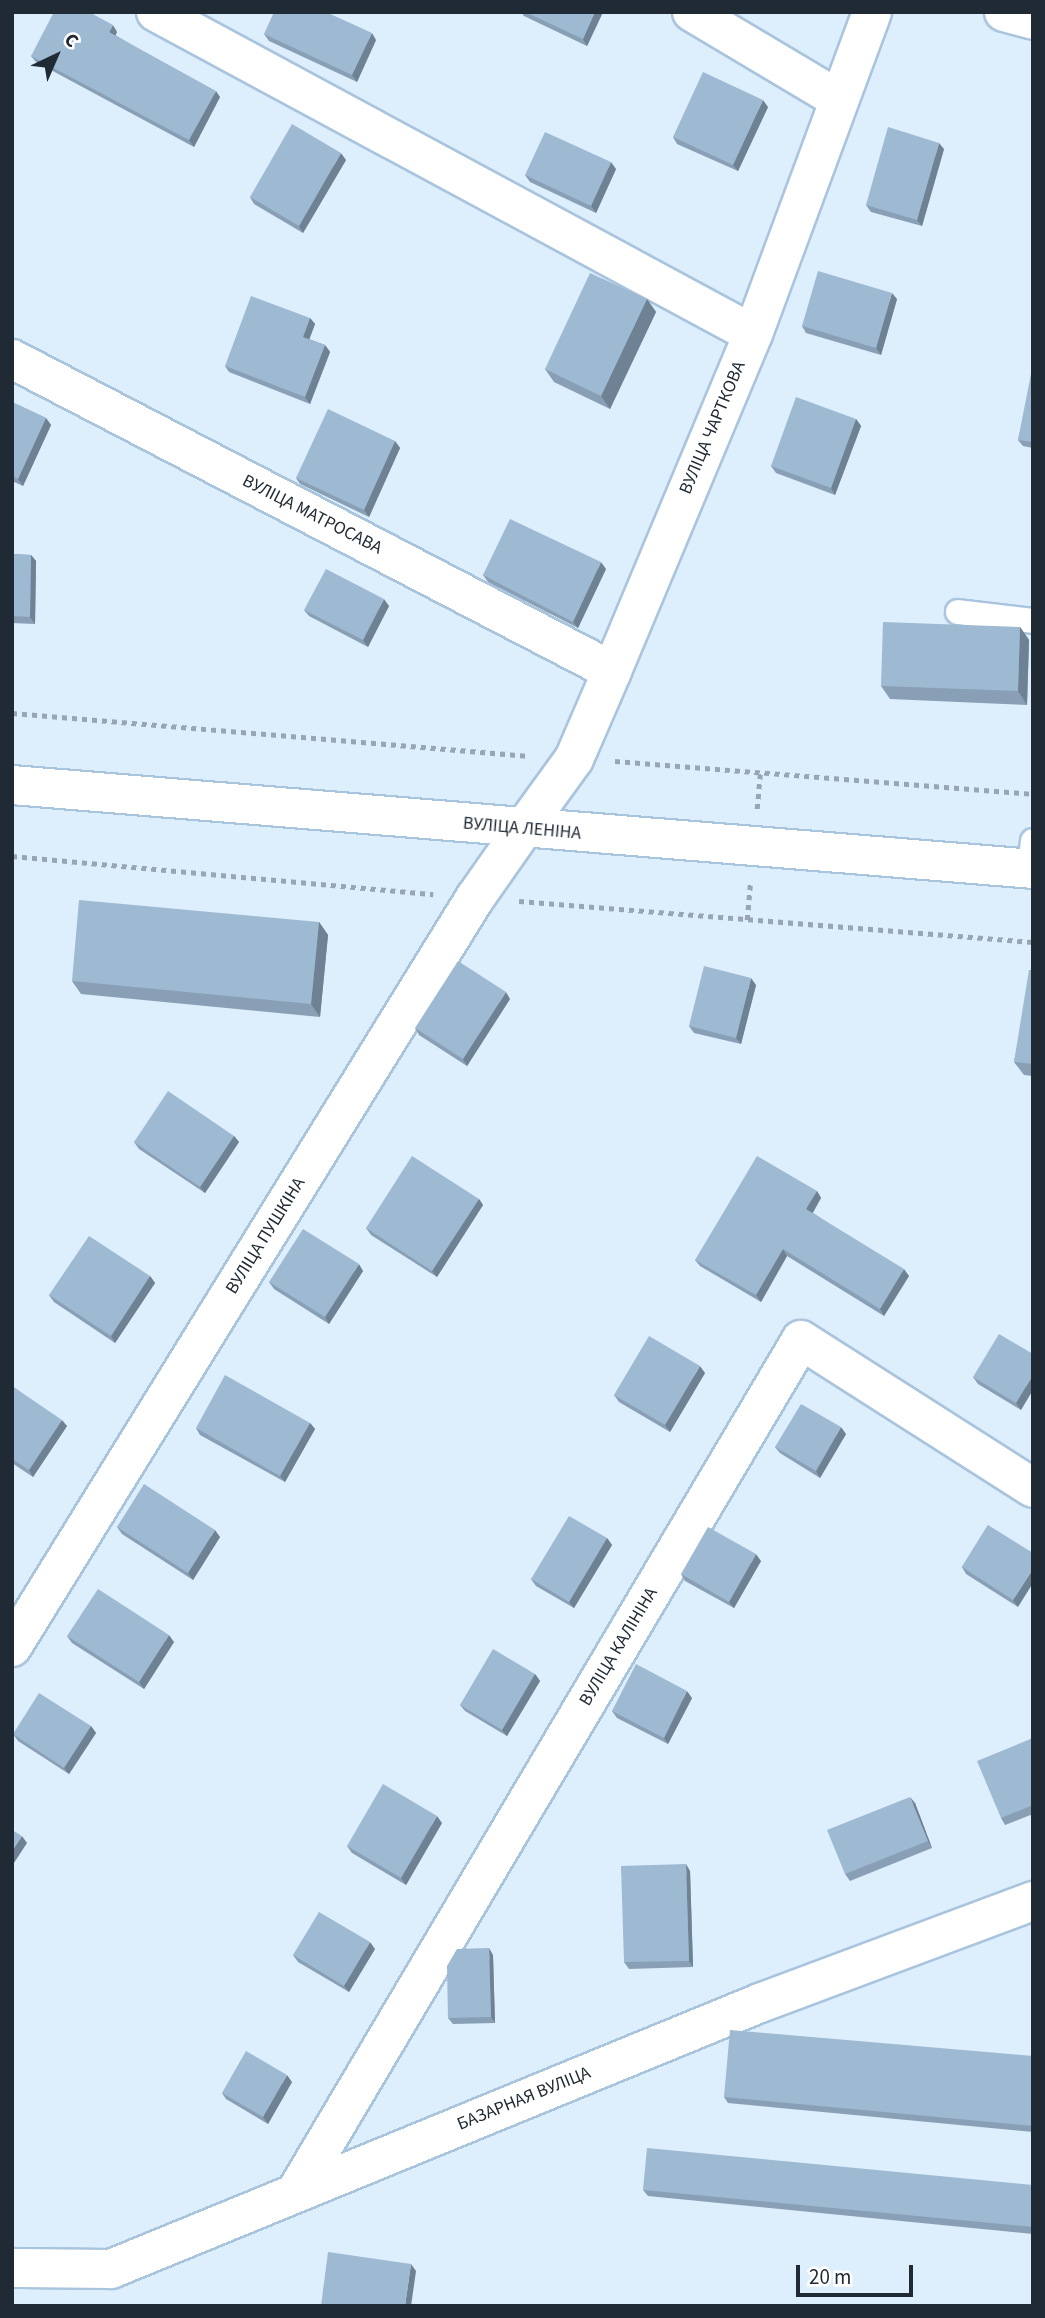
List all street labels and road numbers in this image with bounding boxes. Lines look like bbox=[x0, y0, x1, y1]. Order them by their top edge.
street label: ВУЛІЦА ЧАРТКОВА bbox=[675, 358, 751, 498]
street label: ВУЛІЦА МАТРОСАВА bbox=[239, 470, 385, 560]
street label: ВУЛІЦА ЛЕНІНА bbox=[462, 813, 582, 845]
street label: ВУЛІЦА ПУШКІНА bbox=[222, 1174, 310, 1298]
street label: ВУЛІЦА КАЛІНІНА bbox=[575, 1584, 663, 1710]
street label: БАЗАРНАЯ ВУЛІЦА bbox=[454, 2062, 594, 2136]

